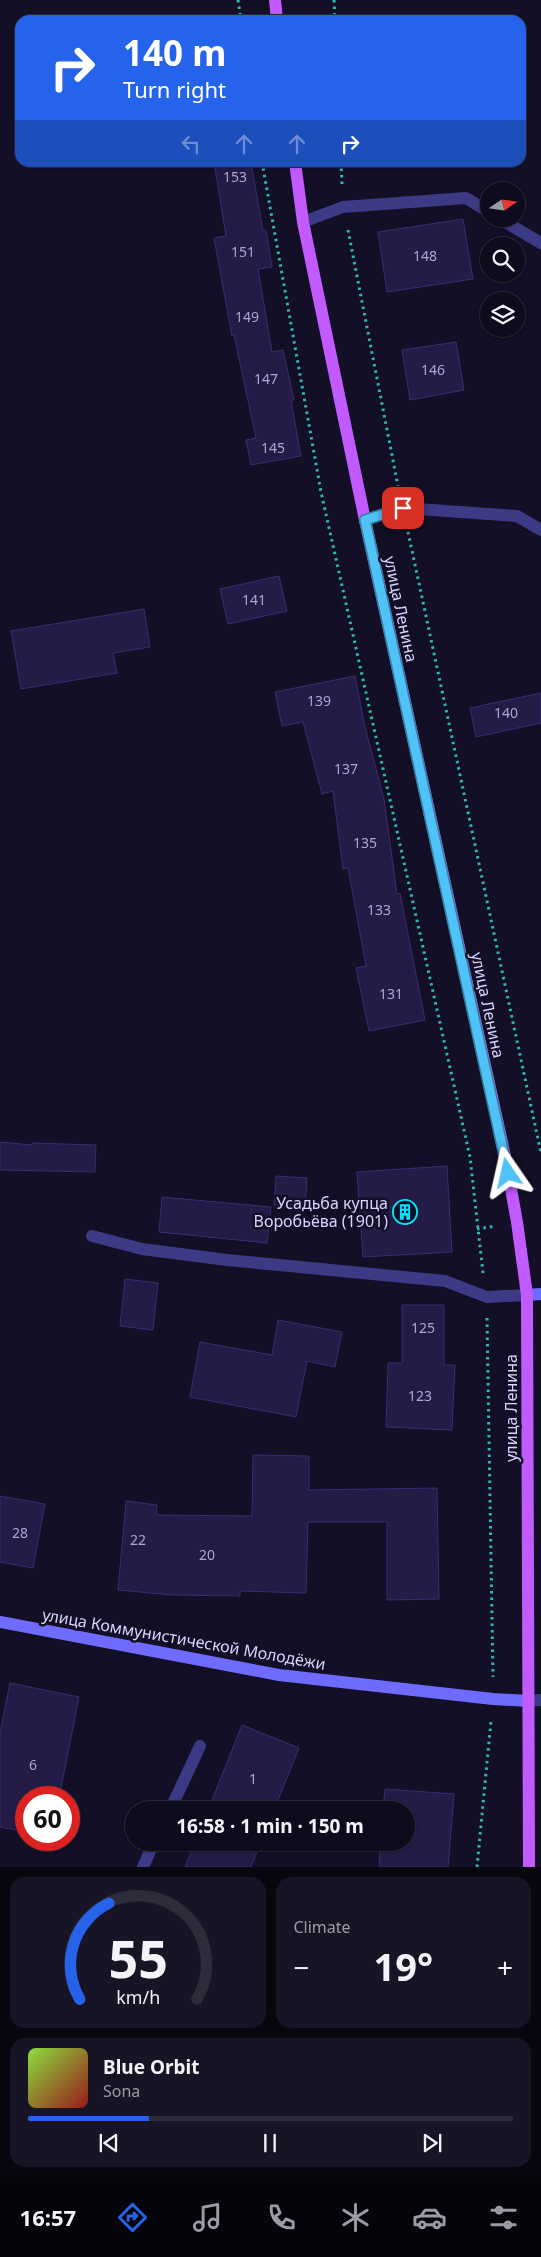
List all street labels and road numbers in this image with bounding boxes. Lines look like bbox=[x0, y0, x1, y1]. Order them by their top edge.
street label: улица Ленина bbox=[379, 554, 423, 664]
street label: улица Ленина bbox=[466, 950, 510, 1060]
street label: улица Ленина bbox=[500, 1354, 522, 1462]
street label: улица Коммунистической Молодёжи bbox=[41, 1603, 327, 1675]

